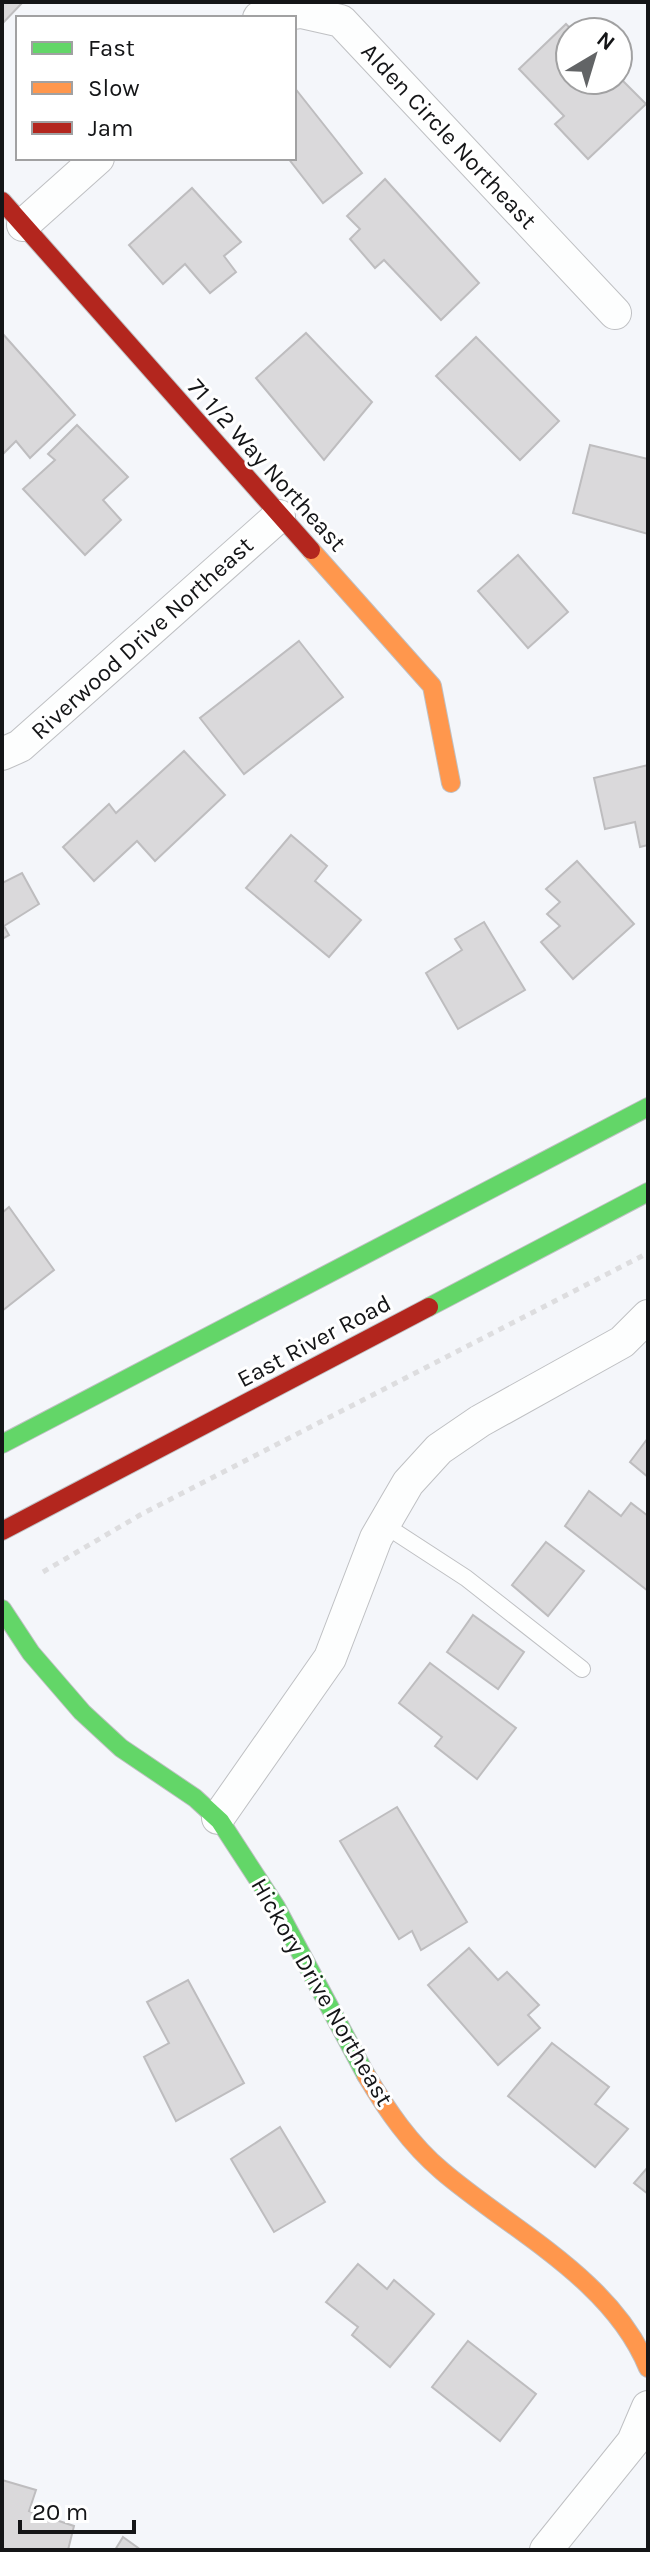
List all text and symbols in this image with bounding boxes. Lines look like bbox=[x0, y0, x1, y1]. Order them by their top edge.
legend bbox=[16, 16, 296, 160]
north arrow bbox=[554, 16, 634, 96]
text: N bbox=[591, 26, 620, 56]
text: Fast bbox=[88, 34, 135, 62]
street label: Alden Circle Northeast bbox=[356, 37, 542, 235]
text: Slow bbox=[88, 74, 140, 102]
text: Jam bbox=[88, 114, 133, 142]
street label: 71 1/2 Way Northeast bbox=[182, 373, 352, 557]
street label: Riverwood Drive Northeast bbox=[25, 531, 259, 745]
street label: East River Road bbox=[232, 1289, 396, 1393]
street label: Hickory Drive Northeast bbox=[245, 1873, 399, 2111]
scale bar bbox=[20, 2484, 134, 2534]
text: 20 m bbox=[32, 2498, 88, 2526]

